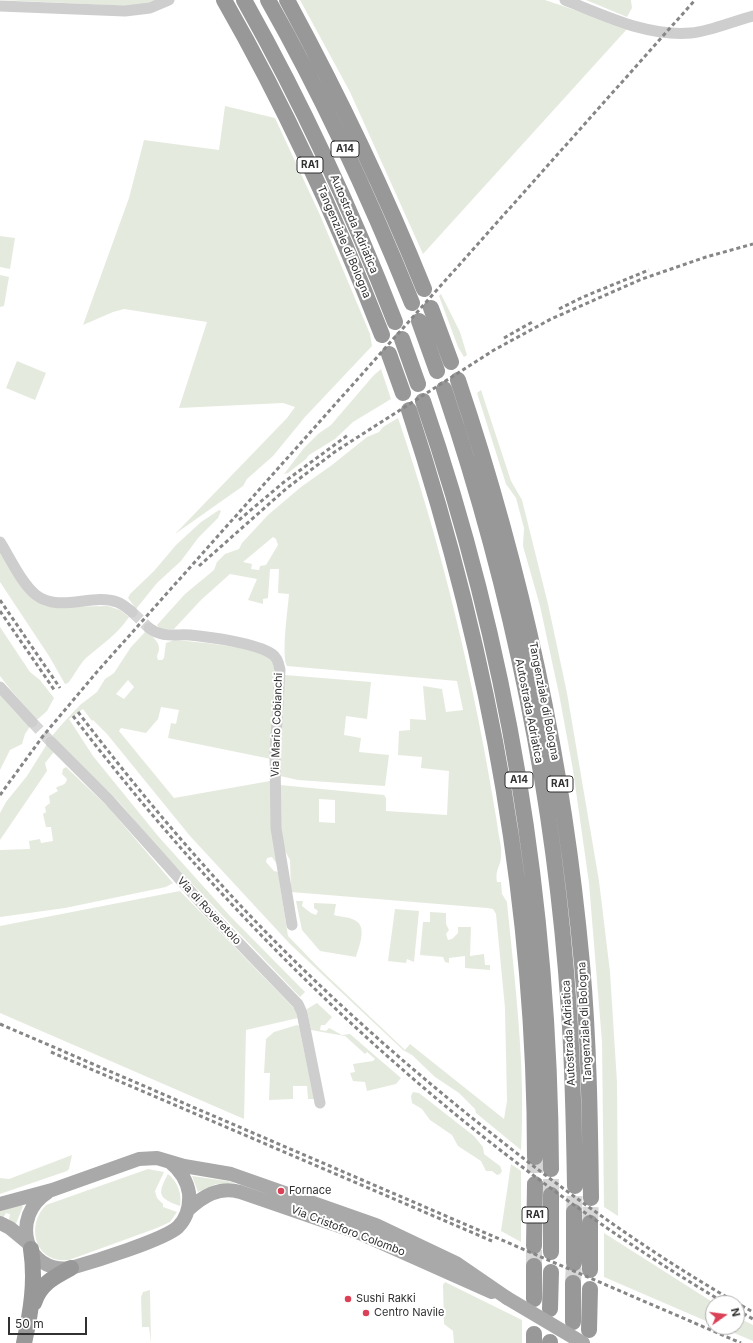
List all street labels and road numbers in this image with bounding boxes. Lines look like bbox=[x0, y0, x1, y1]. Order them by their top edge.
road number: A14 bbox=[331, 141, 359, 157]
road number: RA1 bbox=[297, 157, 323, 173]
street label: Autostrada Adriatica bbox=[327, 173, 381, 275]
street label: Tangenziale di Bologna bbox=[314, 184, 374, 300]
street label: Tangenziale di Bologna bbox=[526, 641, 562, 761]
street label: Autostrada Adriatica bbox=[512, 658, 546, 764]
street label: Via Mario Cobianchi bbox=[269, 673, 285, 777]
road number: A14 bbox=[505, 772, 533, 788]
road number: RA1 bbox=[547, 776, 573, 792]
street label: Via di Roveretolo bbox=[174, 875, 244, 947]
street label: Tangenziale di Bologna bbox=[575, 961, 595, 1083]
street label: Autostrada Adriatica bbox=[560, 980, 578, 1086]
street label: Via Cristoforo Colombo bbox=[289, 1203, 407, 1259]
road number: RA1 bbox=[522, 1207, 548, 1223]

